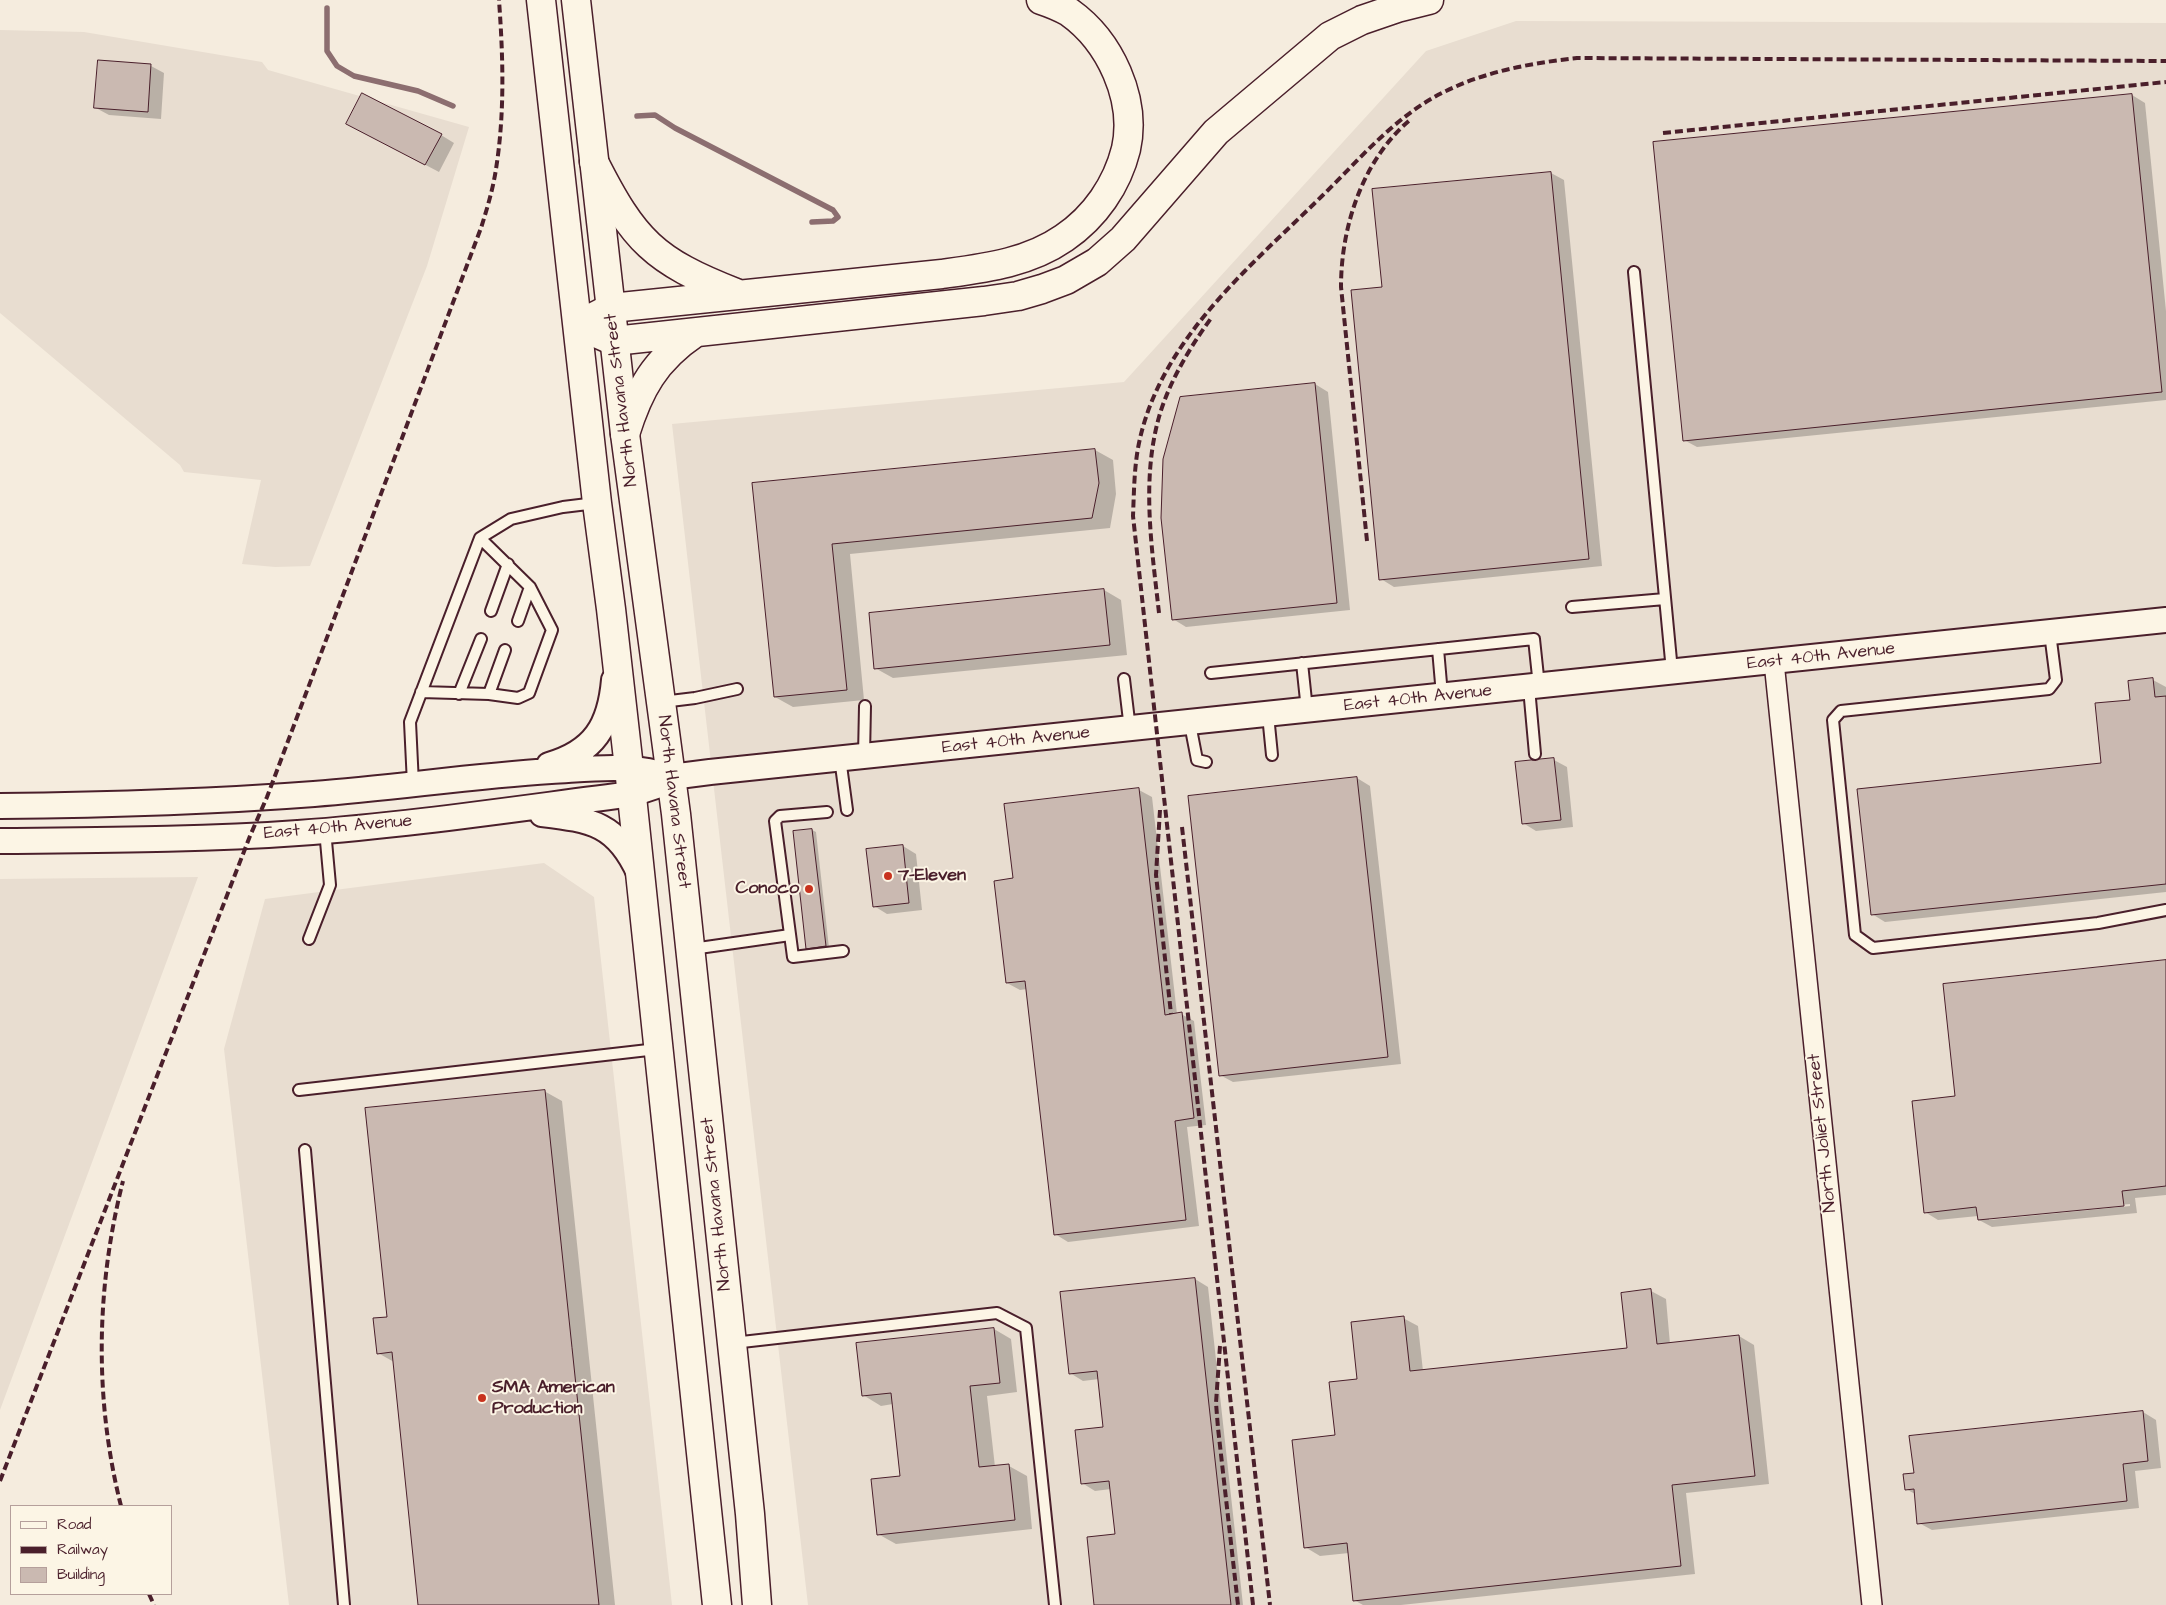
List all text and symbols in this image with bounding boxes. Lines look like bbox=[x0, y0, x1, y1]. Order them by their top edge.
street label: North Havana Street bbox=[601, 312, 643, 488]
street label: East 40th Avenue bbox=[1746, 638, 1896, 676]
street label: East 40th Avenue bbox=[1343, 680, 1493, 718]
street label: North Havana Street bbox=[652, 714, 694, 890]
street label: East 40th Avenue bbox=[941, 722, 1091, 760]
street label: East 40th Avenue bbox=[263, 811, 413, 845]
place label: 7-Eleven bbox=[898, 865, 966, 887]
marker: 7-Eleven bbox=[882, 870, 894, 882]
place label: Conoco bbox=[735, 878, 799, 900]
marker: Conoco bbox=[803, 883, 815, 895]
street label: North Joliet Street bbox=[1804, 1052, 1842, 1214]
street label: North Havana Street bbox=[697, 1116, 737, 1292]
place label: SMA American Production bbox=[492, 1377, 615, 1420]
marker: SMA American Production bbox=[476, 1392, 488, 1404]
legend bbox=[10, 1505, 172, 1595]
text: Road bbox=[57, 1514, 91, 1535]
text: Railway bbox=[57, 1539, 108, 1560]
text: Building bbox=[57, 1564, 105, 1585]

